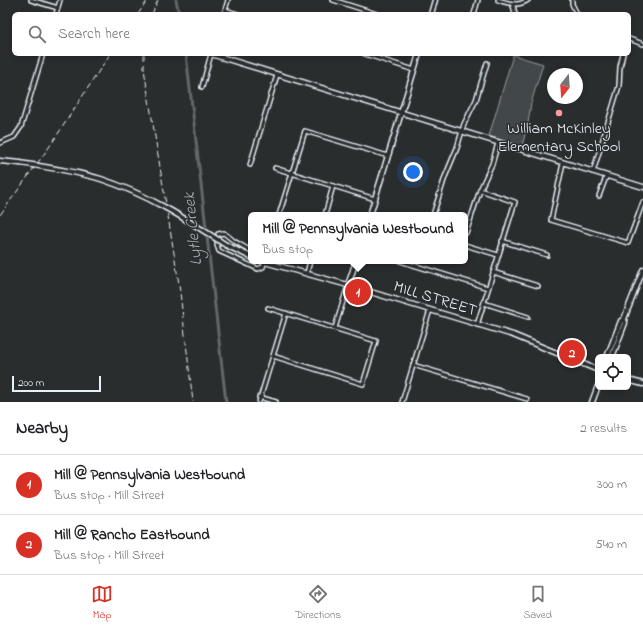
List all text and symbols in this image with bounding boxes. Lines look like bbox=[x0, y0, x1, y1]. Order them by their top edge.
search box bbox=[12, 12, 631, 56]
icon: search bbox=[26, 23, 48, 45]
text: Search here bbox=[58, 23, 130, 45]
north arrow bbox=[547, 68, 583, 104]
marker: William McKinley Elementary School bbox=[554, 108, 564, 118]
place label: William McKinley Elementary School bbox=[498, 117, 621, 159]
your location bbox=[403, 162, 423, 182]
water label: Lytle Creek bbox=[177, 190, 210, 267]
popup bbox=[248, 212, 468, 264]
text: Mill @ Pennsylvania Westbound bbox=[262, 218, 454, 240]
text: Bus stop bbox=[262, 240, 313, 259]
street label: MILL STREET bbox=[390, 275, 480, 323]
pin: 1 bbox=[345, 277, 371, 307]
pin: 2 bbox=[559, 338, 585, 368]
map controls bbox=[595, 354, 631, 390]
button: locate bbox=[595, 354, 631, 390]
scale bar bbox=[12, 374, 101, 393]
text: 200 m bbox=[18, 375, 44, 391]
text: Nearby bbox=[16, 416, 68, 441]
text: 2 results bbox=[580, 419, 627, 438]
text: Mill @ Pennsylvania Westbound bbox=[54, 464, 245, 486]
text: 1 bbox=[27, 475, 31, 494]
text: 300 m bbox=[597, 475, 627, 494]
text: Bus stop · Mill Street bbox=[54, 486, 165, 505]
text: Mill @ Rancho Eastbound bbox=[54, 524, 210, 546]
text: 2 bbox=[26, 535, 32, 554]
text: 540 m bbox=[595, 535, 627, 554]
text: Bus stop · Mill Street bbox=[54, 546, 165, 565]
tab: Map bbox=[91, 583, 113, 623]
tab: Directions bbox=[295, 583, 341, 623]
tab: Saved bbox=[523, 583, 552, 623]

